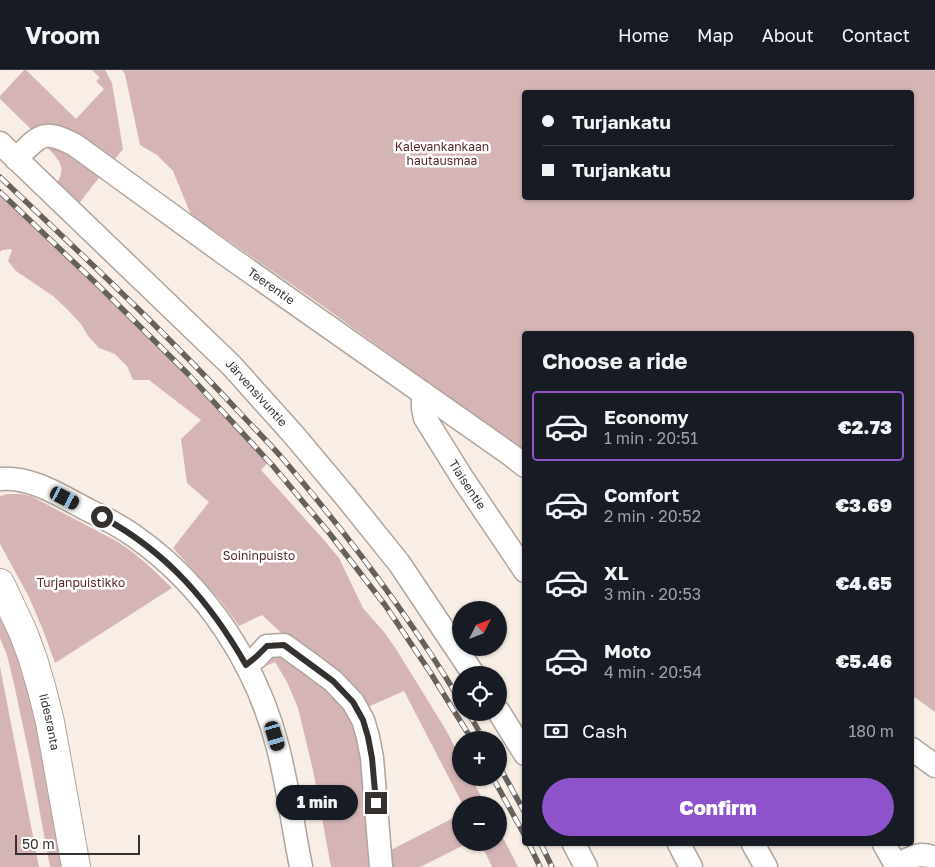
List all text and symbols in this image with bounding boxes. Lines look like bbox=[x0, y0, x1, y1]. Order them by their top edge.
text: Vroom bbox=[25, 20, 100, 49]
text: Home bbox=[618, 24, 669, 46]
text: Map bbox=[697, 24, 734, 46]
text: About bbox=[762, 24, 814, 46]
text: Contact bbox=[842, 24, 910, 46]
text: Turjankatu bbox=[572, 110, 671, 133]
park label: Kalevankankaan hautausmaa bbox=[395, 139, 489, 168]
text: Turjankatu bbox=[572, 158, 671, 181]
street label: Teerentie bbox=[245, 264, 298, 308]
text: Choose a ride bbox=[542, 347, 688, 374]
street label: Järvensivuntie bbox=[223, 356, 291, 429]
icon: car bbox=[544, 404, 589, 449]
text: Economy bbox=[604, 405, 689, 428]
text: €2.73 bbox=[838, 415, 892, 438]
text: 1 min · 20:51 bbox=[604, 428, 698, 448]
street label: Tiaisentie bbox=[446, 457, 489, 512]
icon: car bbox=[544, 482, 589, 527]
text: Comfort bbox=[604, 483, 679, 506]
car bbox=[48, 485, 81, 511]
text: €3.69 bbox=[835, 493, 892, 516]
route start bbox=[91, 506, 113, 528]
text: 2 min · 20:52 bbox=[604, 506, 701, 526]
park label: Soininpuisto bbox=[223, 548, 295, 563]
icon: car bbox=[544, 560, 589, 605]
text: XL bbox=[604, 561, 629, 584]
text: €4.65 bbox=[836, 571, 892, 594]
park label: Turjanpuistikko bbox=[37, 575, 125, 590]
text: 3 min · 20:53 bbox=[604, 584, 701, 604]
north arrow bbox=[452, 601, 508, 656]
map controls bbox=[452, 601, 507, 851]
icon: car bbox=[544, 638, 589, 683]
text: Moto bbox=[604, 639, 651, 662]
text: €5.46 bbox=[836, 649, 892, 672]
text: 4 min · 20:54 bbox=[604, 662, 702, 682]
button: locate bbox=[452, 666, 507, 721]
street label: Iidesranta bbox=[36, 692, 63, 752]
icon: cash bbox=[542, 717, 570, 745]
car bbox=[263, 719, 286, 753]
text: Cash bbox=[582, 719, 627, 742]
text: 180 m bbox=[848, 721, 894, 741]
button: + bbox=[452, 731, 507, 786]
button: Confirm bbox=[542, 778, 894, 836]
callout: 1 min bbox=[276, 786, 358, 820]
text: 1 min bbox=[297, 792, 337, 812]
route end bbox=[365, 792, 387, 814]
button: − bbox=[452, 796, 507, 851]
scale bar bbox=[15, 832, 140, 855]
text: 50 m bbox=[22, 835, 55, 852]

